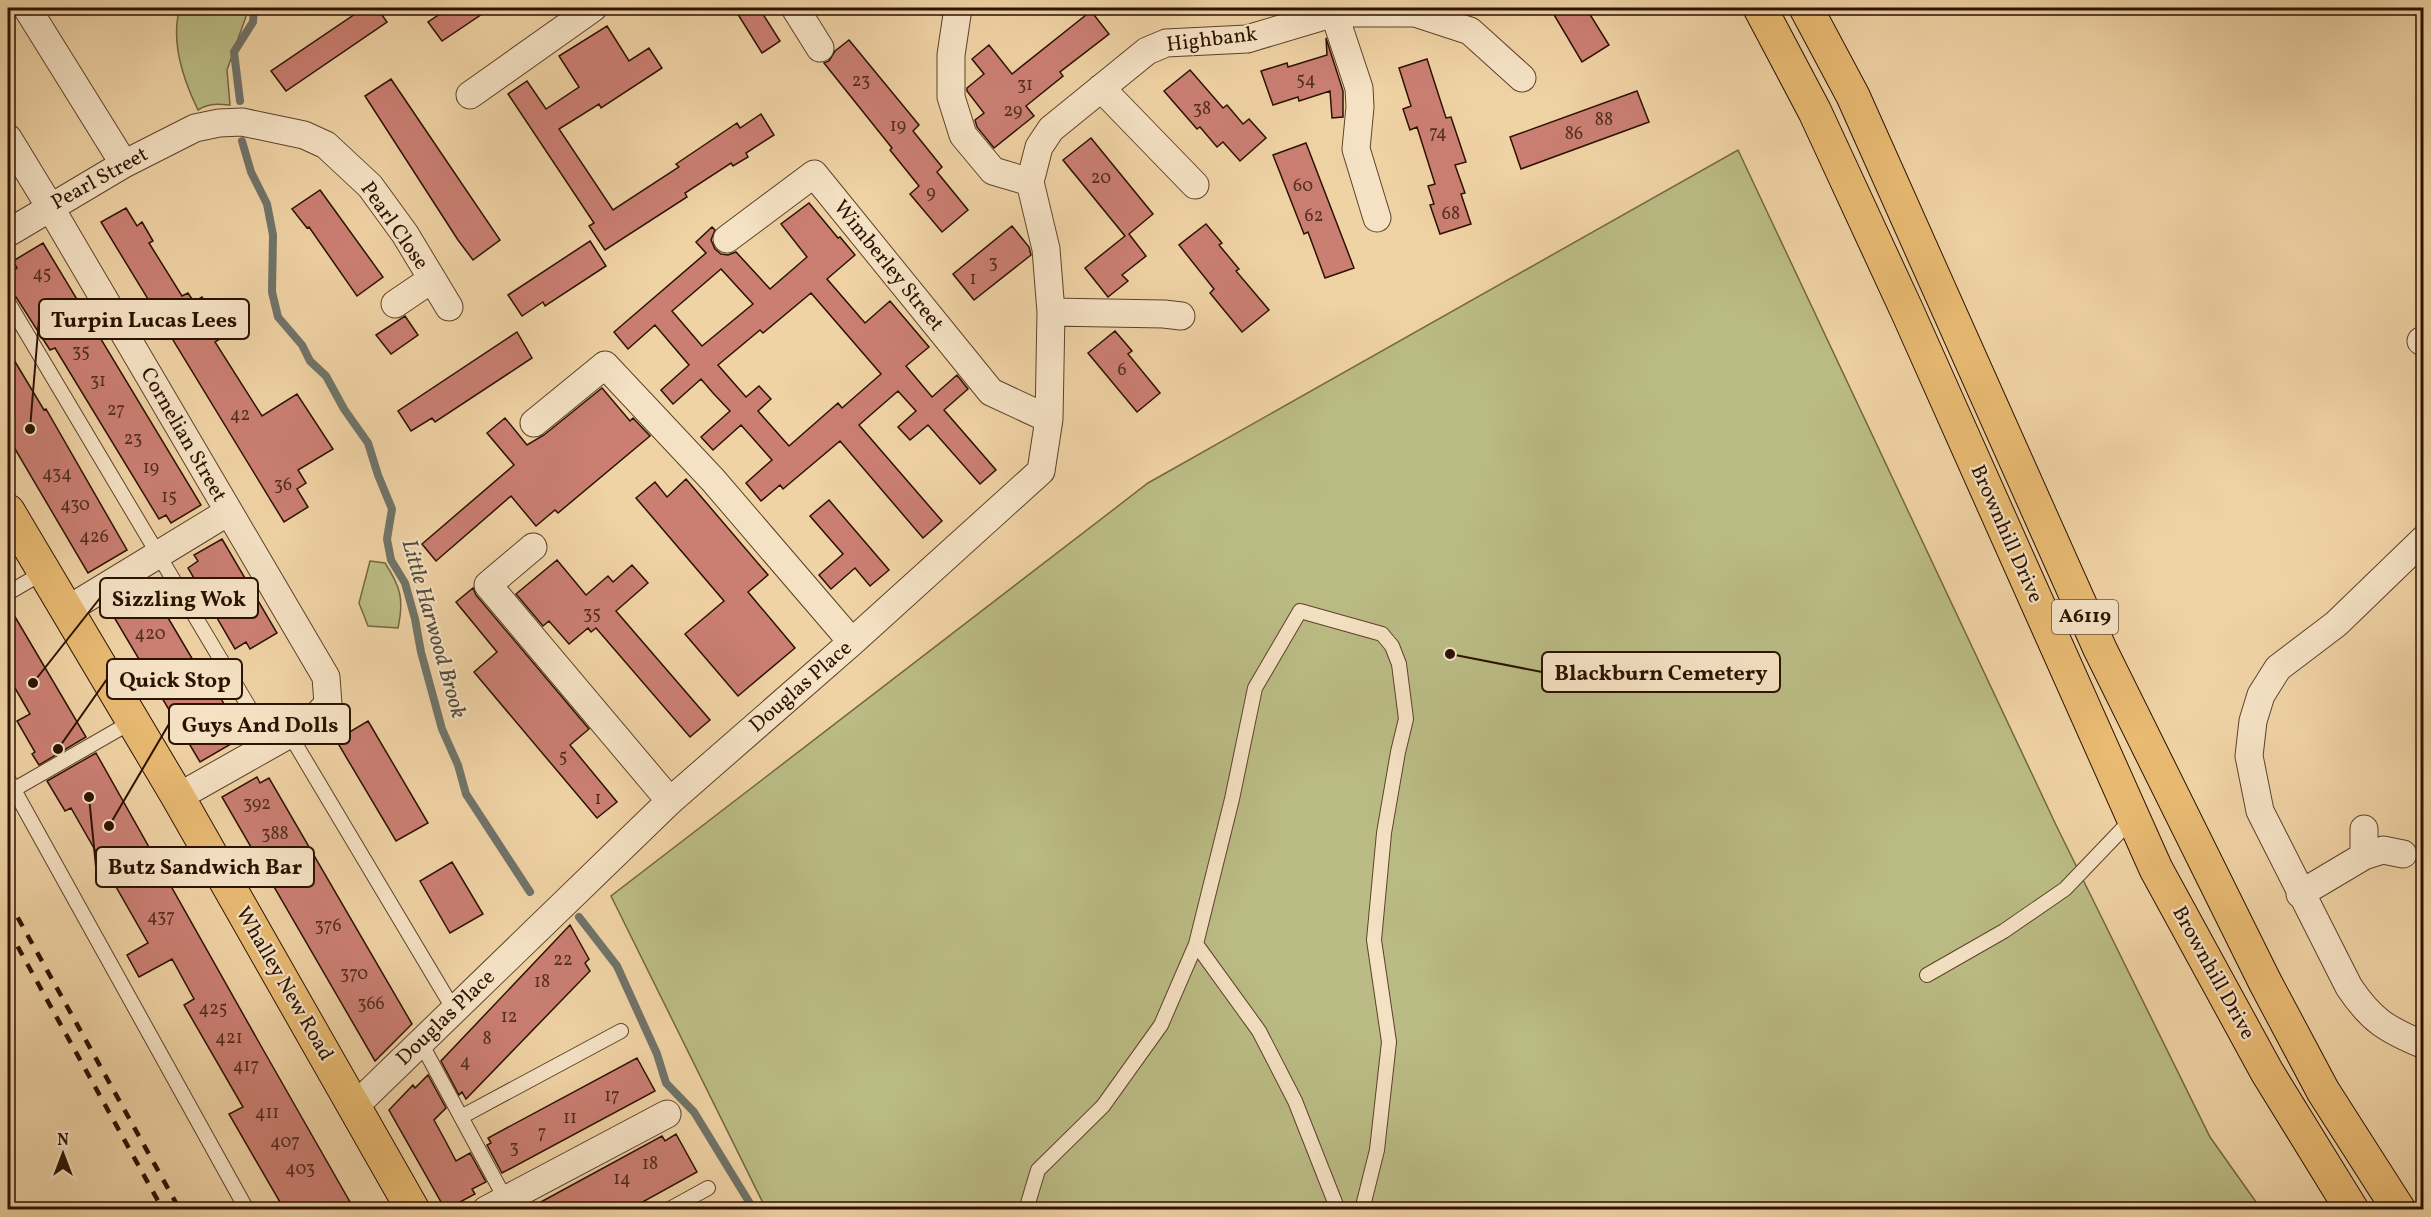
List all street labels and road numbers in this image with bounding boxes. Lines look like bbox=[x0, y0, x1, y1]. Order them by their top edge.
street label: Highbank bbox=[1165, 20, 1260, 60]
street label: Pearl Street bbox=[46, 140, 154, 218]
street label: Pearl Close bbox=[353, 176, 435, 276]
street label: Wimberley Street bbox=[826, 194, 950, 338]
street label: Cornelian Street bbox=[133, 362, 233, 508]
street label: Brownhill Drive bbox=[1963, 460, 2049, 608]
road number: A6119 bbox=[2052, 600, 2118, 634]
street label: Douglas Place bbox=[743, 634, 859, 740]
street label: Brownhill Drive bbox=[2164, 901, 2262, 1045]
street label: Whalley New Road bbox=[228, 902, 340, 1066]
street label: Douglas Place bbox=[390, 963, 502, 1073]

